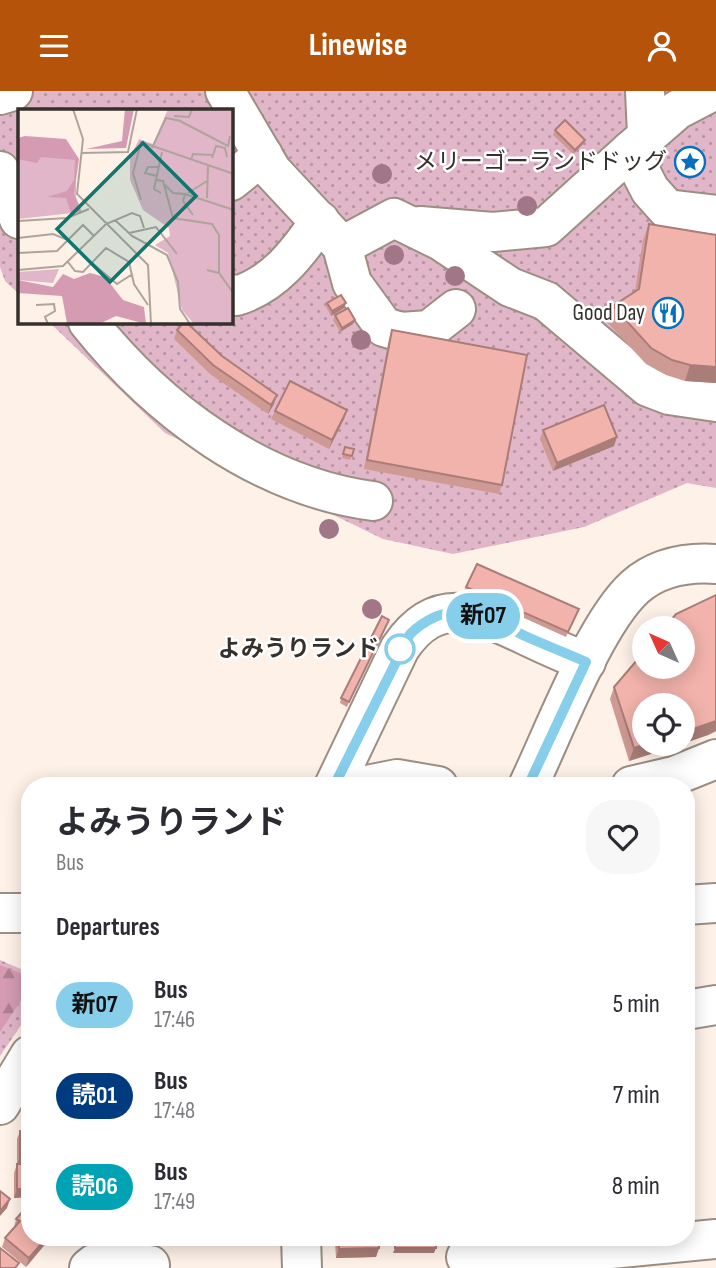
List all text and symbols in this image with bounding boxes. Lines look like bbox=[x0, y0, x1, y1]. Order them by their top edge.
text: Linewise bbox=[309, 26, 407, 65]
icon: menu bbox=[35, 27, 73, 65]
icon: person bbox=[643, 27, 681, 65]
inset map bbox=[18, 109, 233, 324]
place icon: メリーゴーランドドッグ bbox=[673, 145, 707, 179]
place label: メリーゴーランドドッグ bbox=[414, 148, 667, 176]
restaurant icon: Good Day bbox=[651, 296, 685, 330]
place label: Good Day bbox=[572, 299, 645, 327]
line badge: 新07 bbox=[443, 593, 523, 639]
text: 新07 bbox=[460, 601, 506, 630]
north arrow bbox=[632, 616, 695, 679]
map controls bbox=[632, 616, 695, 756]
marker: よみうりランド bbox=[385, 634, 415, 664]
place label: よみうりランド bbox=[218, 635, 379, 663]
button: locate bbox=[632, 693, 695, 756]
button: heart bbox=[586, 800, 660, 874]
text: よみうりランド bbox=[56, 803, 287, 843]
text: Bus bbox=[56, 849, 84, 877]
text: Departures bbox=[56, 912, 160, 943]
text: Bus bbox=[154, 975, 188, 1006]
text: 5 min bbox=[613, 989, 660, 1020]
text: 新07 bbox=[72, 990, 117, 1019]
text: 17:46 bbox=[154, 1006, 195, 1034]
text: Bus bbox=[154, 1066, 188, 1097]
text: 7 min bbox=[613, 1080, 660, 1111]
text: 読01 bbox=[72, 1081, 117, 1110]
text: 17:48 bbox=[154, 1097, 195, 1125]
text: Bus bbox=[154, 1157, 188, 1188]
text: 8 min bbox=[612, 1171, 660, 1202]
text: 読06 bbox=[71, 1172, 118, 1201]
text: 17:49 bbox=[154, 1188, 195, 1216]

